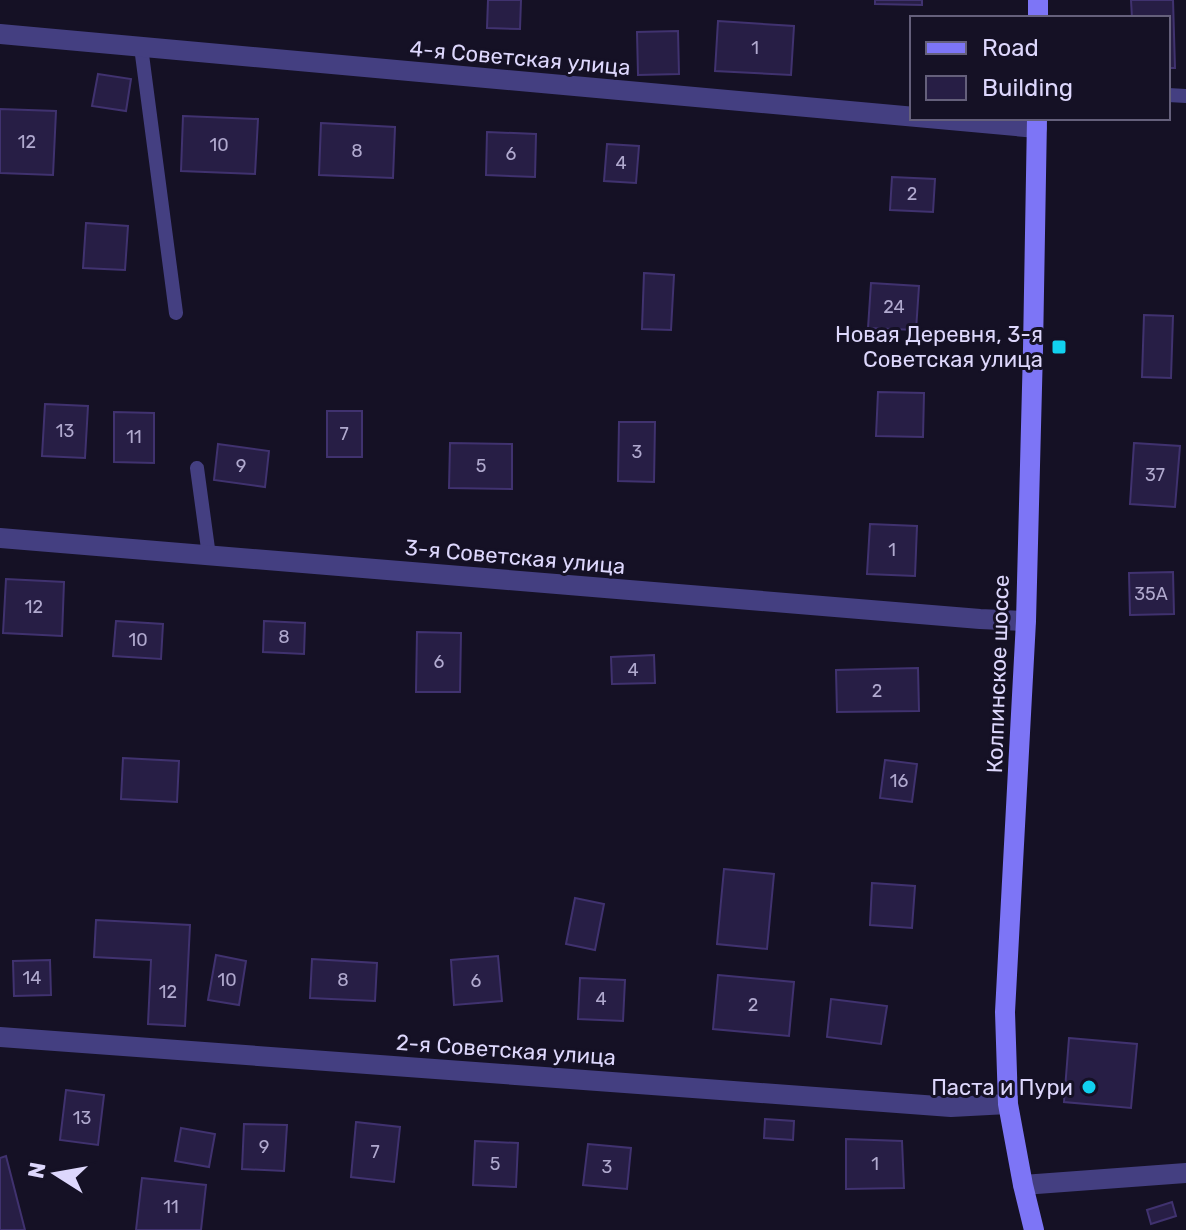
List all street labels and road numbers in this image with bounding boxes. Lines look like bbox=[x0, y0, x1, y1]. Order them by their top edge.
street label: 4-я Советская улица bbox=[408, 35, 632, 81]
street label: 3-я Советская улица bbox=[404, 534, 626, 580]
street label: Колпинское шоссе bbox=[981, 574, 1015, 774]
street label: 2-я Советская улица bbox=[395, 1029, 617, 1071]

